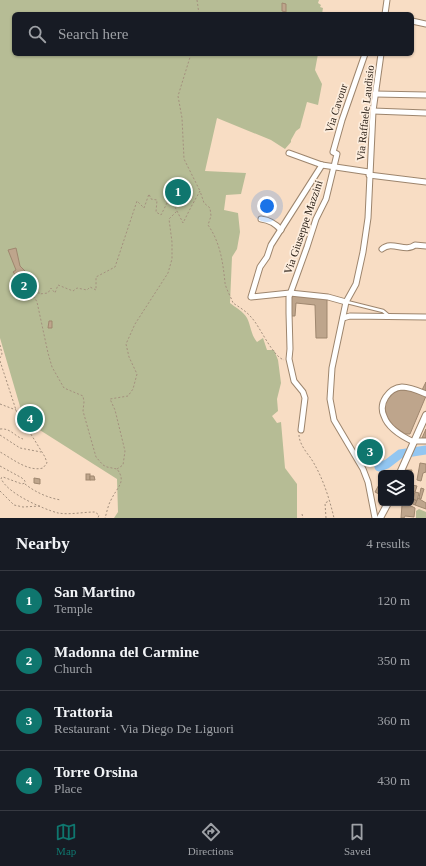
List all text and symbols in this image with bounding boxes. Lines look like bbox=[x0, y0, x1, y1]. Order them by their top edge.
search box bbox=[12, 12, 414, 56]
icon: search bbox=[26, 23, 48, 45]
text: Search here bbox=[58, 26, 128, 42]
street label: Via Raffaele Laudisio bbox=[354, 64, 376, 162]
street label: Via Cavour bbox=[323, 82, 350, 134]
pin: 1 bbox=[165, 177, 191, 207]
street label: Via Giuseppe Mazzini bbox=[281, 179, 325, 275]
your location bbox=[257, 196, 277, 216]
pin: 2 bbox=[11, 271, 37, 301]
pin: 4 bbox=[17, 404, 43, 434]
pin: 3 bbox=[357, 437, 383, 467]
map controls bbox=[378, 470, 414, 506]
button: layers bbox=[378, 470, 414, 506]
text: Nearby bbox=[16, 534, 70, 553]
text: 4 results bbox=[366, 536, 410, 551]
text: San Martino bbox=[54, 584, 135, 600]
text: 1 bbox=[26, 593, 32, 608]
text: 120 m bbox=[377, 593, 410, 608]
text: Temple bbox=[54, 601, 93, 616]
text: Madonna del Carmine bbox=[54, 644, 199, 660]
text: 2 bbox=[26, 653, 32, 668]
text: 350 m bbox=[377, 653, 410, 668]
text: Church bbox=[54, 661, 92, 676]
text: Trattoria bbox=[54, 704, 113, 720]
text: 3 bbox=[26, 713, 32, 728]
text: 360 m bbox=[377, 713, 410, 728]
text: Restaurant · Via Diego De Liguori bbox=[54, 721, 234, 736]
text: Torre Orsina bbox=[54, 764, 138, 780]
text: 4 bbox=[26, 773, 32, 788]
text: 430 m bbox=[377, 773, 410, 788]
text: Place bbox=[54, 781, 82, 796]
tab: Map bbox=[55, 821, 77, 857]
tab: Directions bbox=[188, 821, 233, 857]
tab: Saved bbox=[344, 821, 371, 857]

